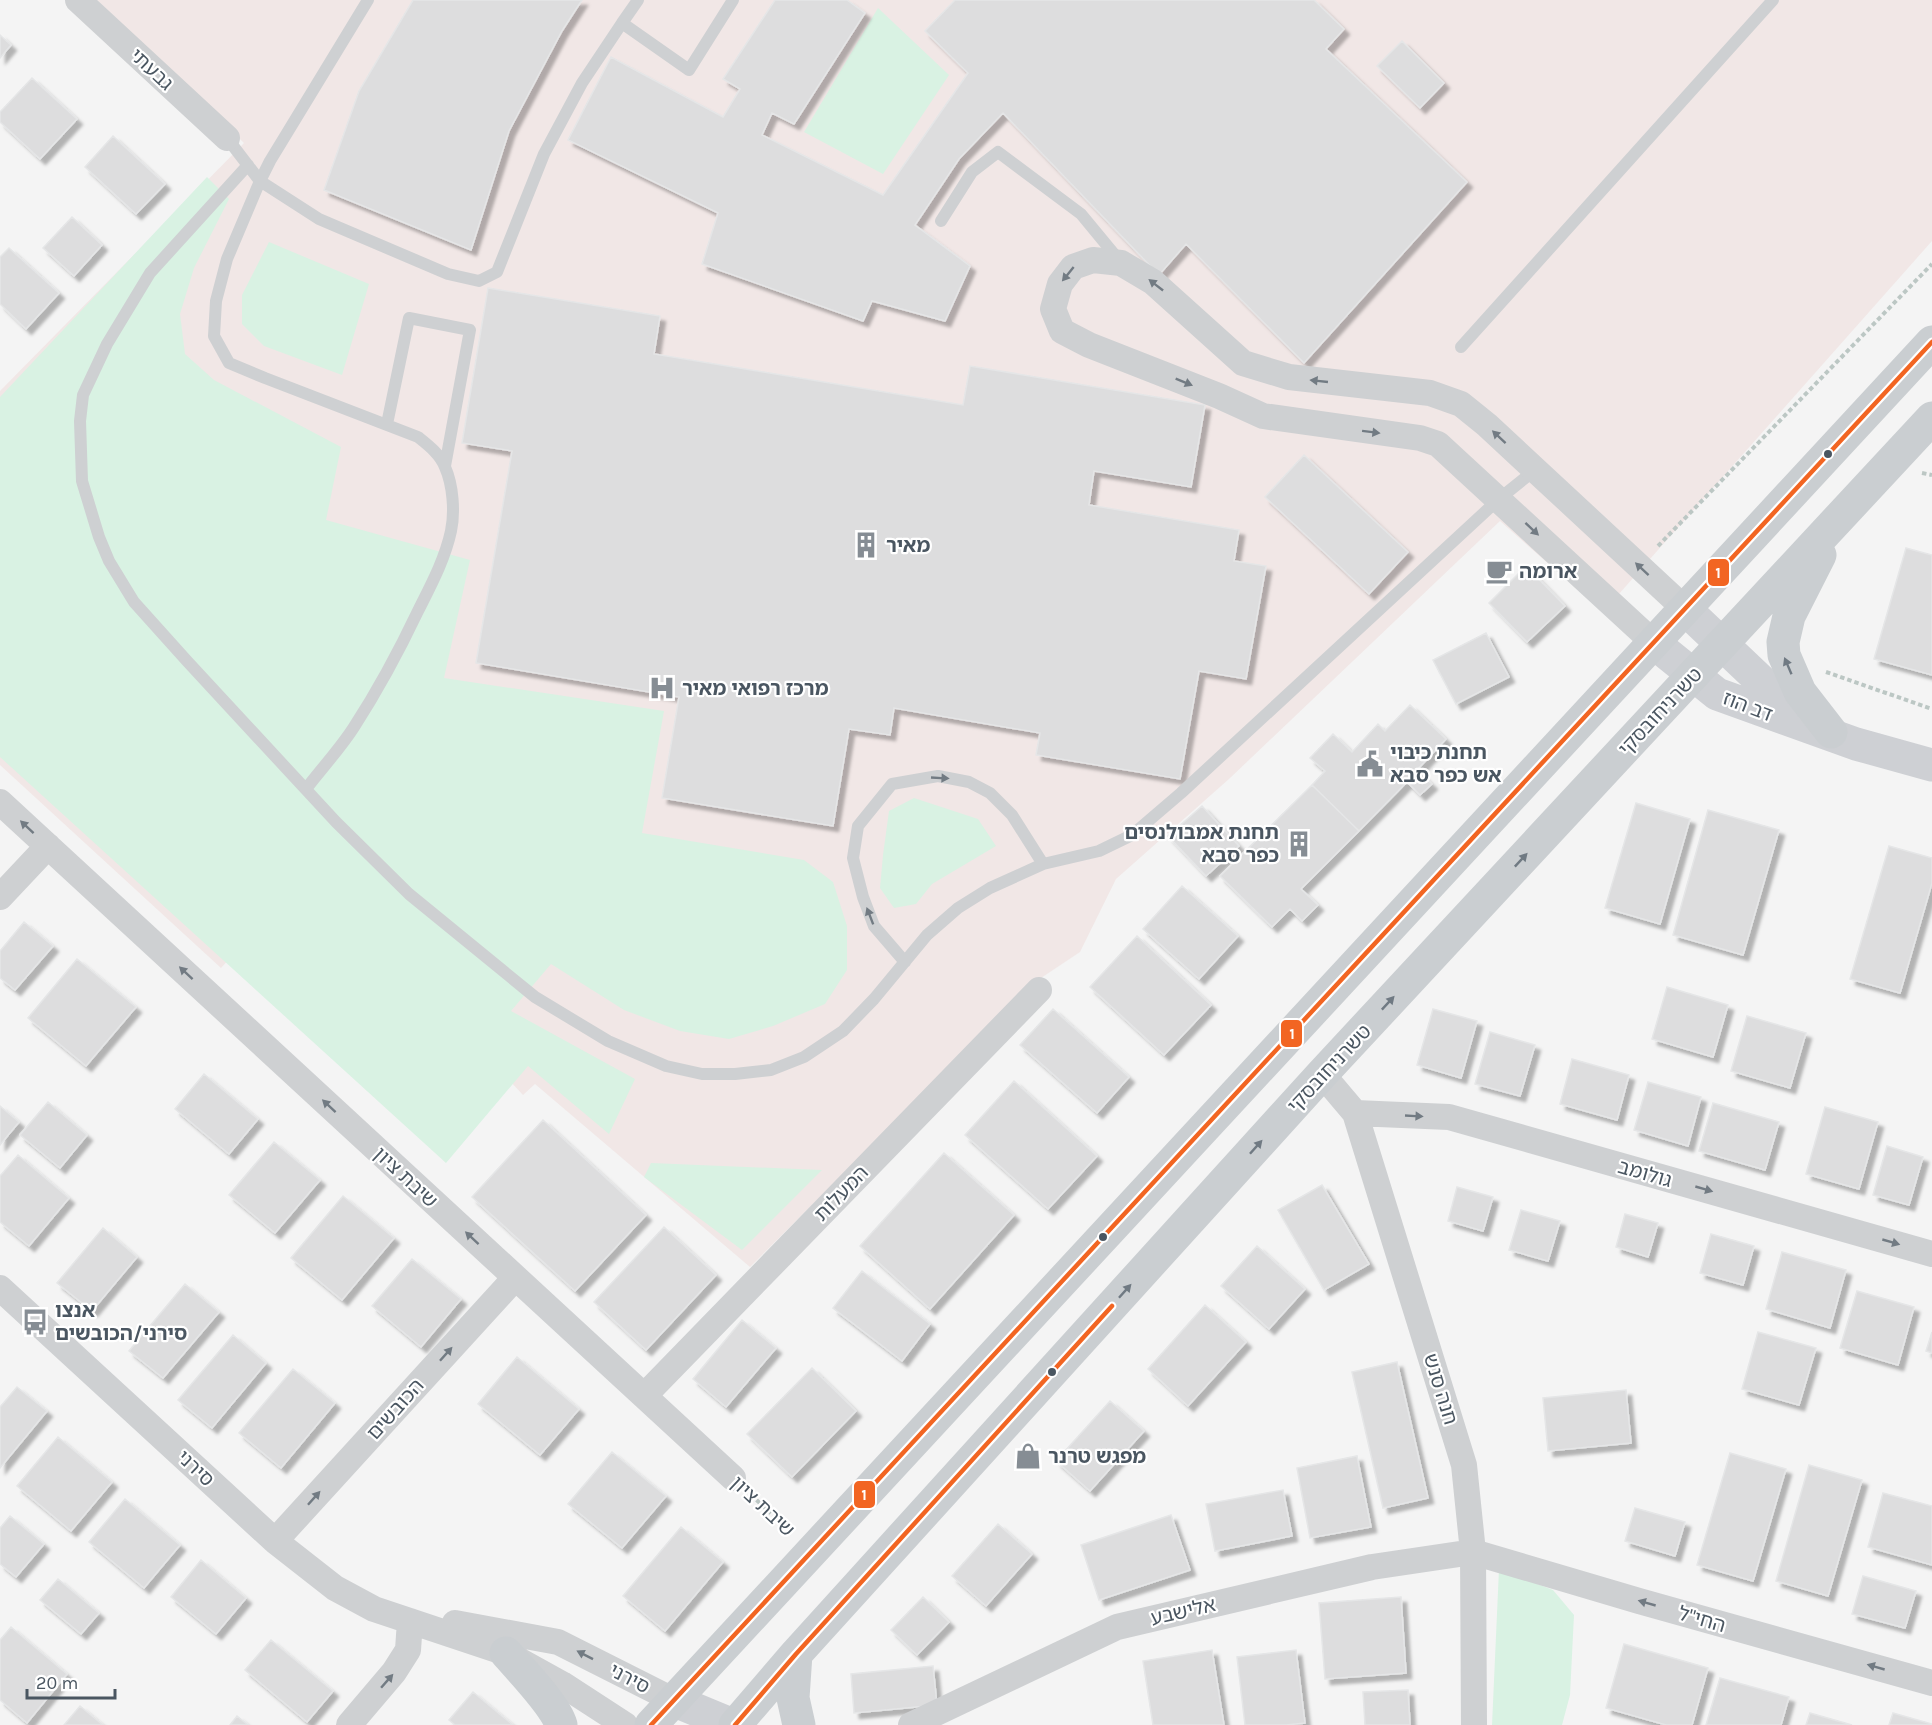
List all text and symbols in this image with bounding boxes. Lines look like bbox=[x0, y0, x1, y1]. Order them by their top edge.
street label: גבעתי bbox=[125, 44, 178, 95]
one-way arrow bbox=[1061, 266, 1074, 282]
one-way arrow bbox=[1148, 280, 1163, 292]
one-way arrow bbox=[1309, 376, 1328, 386]
one-way arrow bbox=[1176, 378, 1194, 388]
one-way arrow bbox=[1362, 427, 1381, 437]
one-way arrow bbox=[1492, 430, 1506, 444]
unlabelled marker bbox=[1822, 448, 1834, 460]
one-way arrow bbox=[1524, 522, 1539, 535]
building icon: מאיר bbox=[851, 530, 881, 560]
place label: מאיר bbox=[886, 534, 930, 557]
cafe icon: ארומה bbox=[1484, 556, 1514, 586]
line badge: 1 bbox=[1707, 558, 1730, 587]
place label: ארומה bbox=[1519, 560, 1577, 583]
one-way arrow bbox=[1635, 563, 1650, 576]
text: 1 bbox=[1715, 563, 1721, 582]
one-way arrow bbox=[1783, 656, 1793, 674]
street label: טשרניחובסקי bbox=[1614, 663, 1707, 760]
hospital icon: מרכז רפואי מאיר bbox=[647, 673, 677, 703]
place label: מרכז רפואי מאיר bbox=[682, 677, 829, 700]
street label: דב הוז bbox=[1720, 687, 1776, 726]
place label: תחנת כיבוי אש כפר סבא bbox=[1390, 741, 1502, 787]
public building icon: תחנת כיבוי אש כפר סבא bbox=[1355, 749, 1385, 779]
one-way arrow bbox=[931, 773, 950, 782]
one-way arrow bbox=[20, 821, 35, 834]
place label: תחנת אמבולנסים כפר סבא bbox=[1124, 821, 1279, 867]
building icon: תחנת אמבולנסים כפר סבא bbox=[1284, 829, 1314, 859]
one-way arrow bbox=[1514, 853, 1528, 868]
one-way arrow bbox=[865, 906, 875, 924]
one-way arrow bbox=[179, 967, 193, 981]
one-way arrow bbox=[1381, 996, 1394, 1011]
line badge: 1 bbox=[1280, 1019, 1303, 1048]
street label: טשרניחובסקי bbox=[1283, 1020, 1376, 1117]
text: 1 bbox=[1289, 1024, 1295, 1043]
one-way arrow bbox=[322, 1100, 337, 1113]
one-way arrow bbox=[1404, 1111, 1423, 1120]
one-way arrow bbox=[1249, 1140, 1262, 1155]
street label: שיבת ציון bbox=[369, 1142, 442, 1212]
street label: גולומב bbox=[1615, 1155, 1675, 1192]
street label: המעלות bbox=[810, 1161, 873, 1226]
one-way arrow bbox=[1695, 1185, 1713, 1195]
one-way arrow bbox=[465, 1231, 480, 1245]
unlabelled marker bbox=[1097, 1231, 1109, 1243]
one-way arrow bbox=[1882, 1238, 1900, 1248]
one-way arrow bbox=[1118, 1284, 1131, 1299]
place label: אנצו סירני/הכובשים bbox=[55, 1299, 187, 1345]
bus stop icon: אנצו סירני/הכובשים bbox=[20, 1307, 50, 1337]
one-way arrow bbox=[439, 1347, 452, 1362]
street label: חנה סנש bbox=[1419, 1351, 1462, 1427]
unlabelled marker bbox=[1046, 1366, 1058, 1378]
street label: הכובשים bbox=[362, 1374, 429, 1444]
shop icon: מפגש טרנר bbox=[1013, 1441, 1043, 1471]
place label: מפגש טרנר bbox=[1048, 1445, 1146, 1468]
street label: סירני bbox=[172, 1446, 219, 1491]
street label: שיבת ציון bbox=[726, 1471, 799, 1541]
line badge: 1 bbox=[853, 1480, 876, 1509]
text: 1 bbox=[861, 1485, 867, 1504]
one-way arrow bbox=[307, 1490, 321, 1505]
street label: אלישבע bbox=[1148, 1593, 1218, 1630]
one-way arrow bbox=[1638, 1598, 1656, 1607]
street label: החי"ל bbox=[1676, 1602, 1728, 1637]
one-way arrow bbox=[576, 1651, 594, 1661]
street label: סירני bbox=[606, 1659, 654, 1698]
scale bar bbox=[27, 1662, 116, 1700]
one-way arrow bbox=[1867, 1662, 1885, 1671]
text: 20 m bbox=[36, 1672, 78, 1694]
one-way arrow bbox=[380, 1674, 393, 1689]

